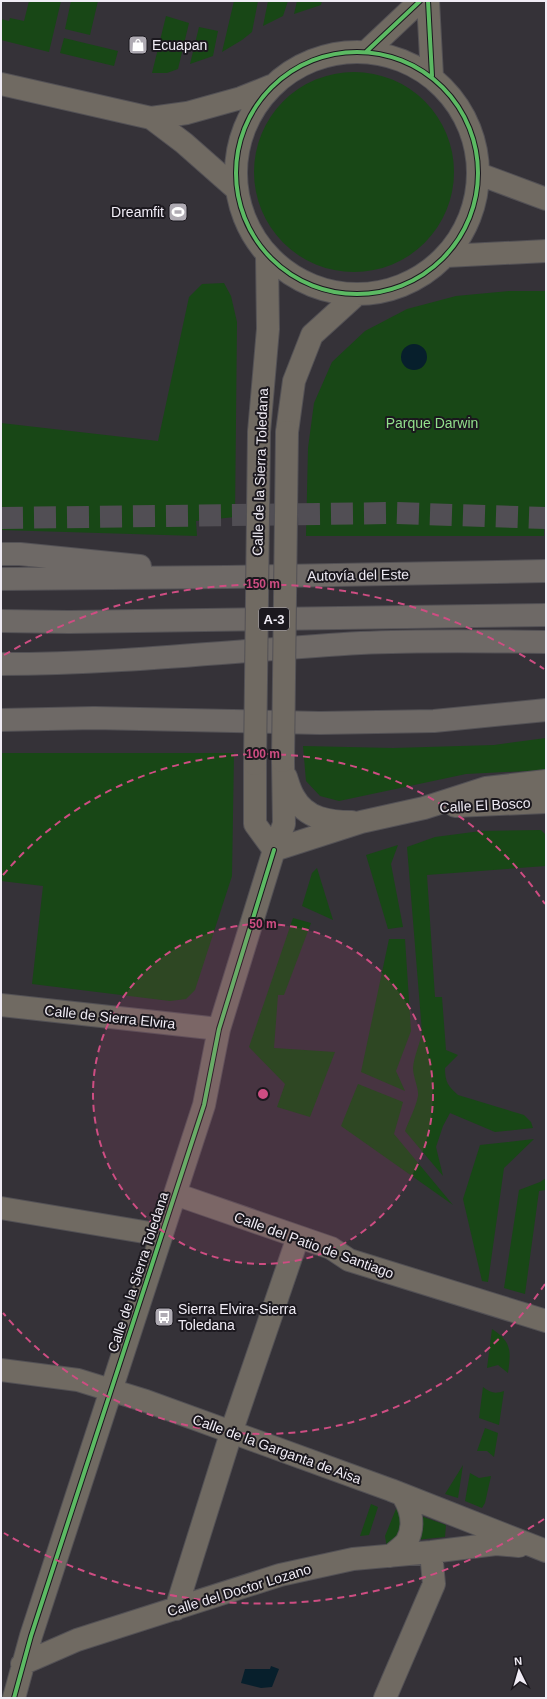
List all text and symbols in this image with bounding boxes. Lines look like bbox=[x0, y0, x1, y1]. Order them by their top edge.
shop icon: Ecuapan bbox=[127, 34, 149, 56]
place label: Ecuapan bbox=[152, 37, 207, 53]
sports icon: Dreamfit bbox=[167, 201, 189, 223]
place label: Dreamfit bbox=[111, 204, 164, 220]
street label: Calle de la Sierra Toledana bbox=[249, 388, 271, 556]
park label: Parque Darwin bbox=[386, 415, 478, 431]
street label: Autovía del Este bbox=[307, 566, 409, 584]
text: 150 m bbox=[246, 577, 280, 591]
road number: A-3 bbox=[259, 608, 289, 630]
text: 100 m bbox=[246, 747, 280, 761]
street label: Calle El Bosco bbox=[439, 795, 531, 815]
text: 50 m bbox=[249, 917, 277, 931]
street label: Calle de Sierra Elvira bbox=[44, 1002, 176, 1032]
centre of rings bbox=[256, 1087, 270, 1101]
street label: Calle de la Sierra Toledana bbox=[104, 1190, 172, 1354]
street label: Calle del Patio de Santiago bbox=[232, 1209, 396, 1281]
place label: Sierra Elvira-Sierra Toledana bbox=[178, 1301, 296, 1333]
bus stop icon: Sierra Elvira-Sierra Toledana bbox=[153, 1306, 175, 1328]
street label: Calle de la Garganta de Aisa bbox=[191, 1411, 364, 1487]
street label: Calle del Doctor Lozano bbox=[165, 1560, 313, 1619]
north arrow bbox=[499, 1651, 539, 1691]
text: N bbox=[514, 1655, 523, 1667]

